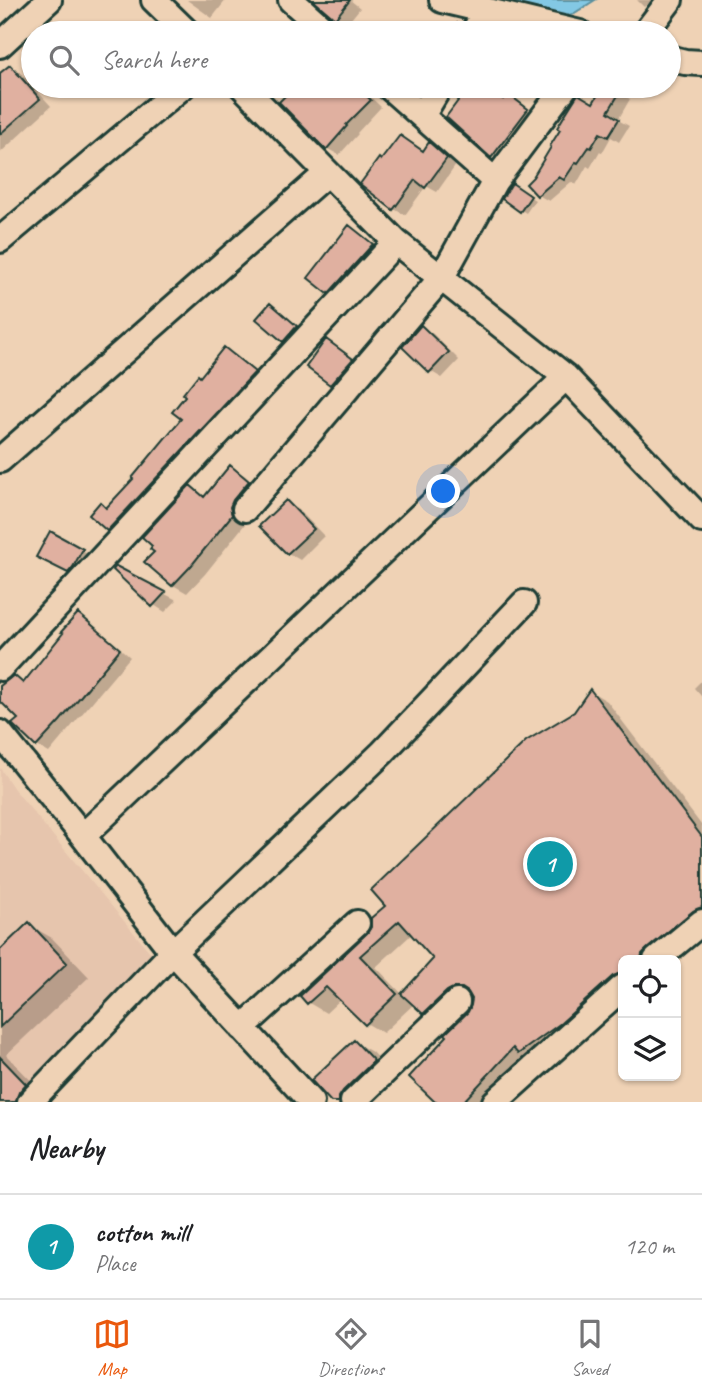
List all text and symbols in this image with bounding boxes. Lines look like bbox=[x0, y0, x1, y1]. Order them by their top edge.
search box bbox=[21, 21, 681, 98]
icon: search bbox=[45, 41, 83, 79]
text: Search here bbox=[101, 43, 207, 76]
your location bbox=[426, 474, 460, 508]
pin: 1 bbox=[527, 838, 573, 890]
map controls bbox=[618, 955, 681, 1081]
button: locate bbox=[618, 955, 681, 1018]
button: layers bbox=[618, 1018, 681, 1081]
text: Nearby bbox=[28, 1129, 104, 1167]
text: cotton mill bbox=[95, 1216, 189, 1249]
text: 1 bbox=[46, 1232, 56, 1261]
text: 120 m bbox=[625, 1232, 674, 1261]
text: Place bbox=[95, 1249, 135, 1278]
tab: Map bbox=[93, 1315, 131, 1381]
tab: Directions bbox=[318, 1315, 384, 1381]
tab: Saved bbox=[571, 1315, 609, 1381]

